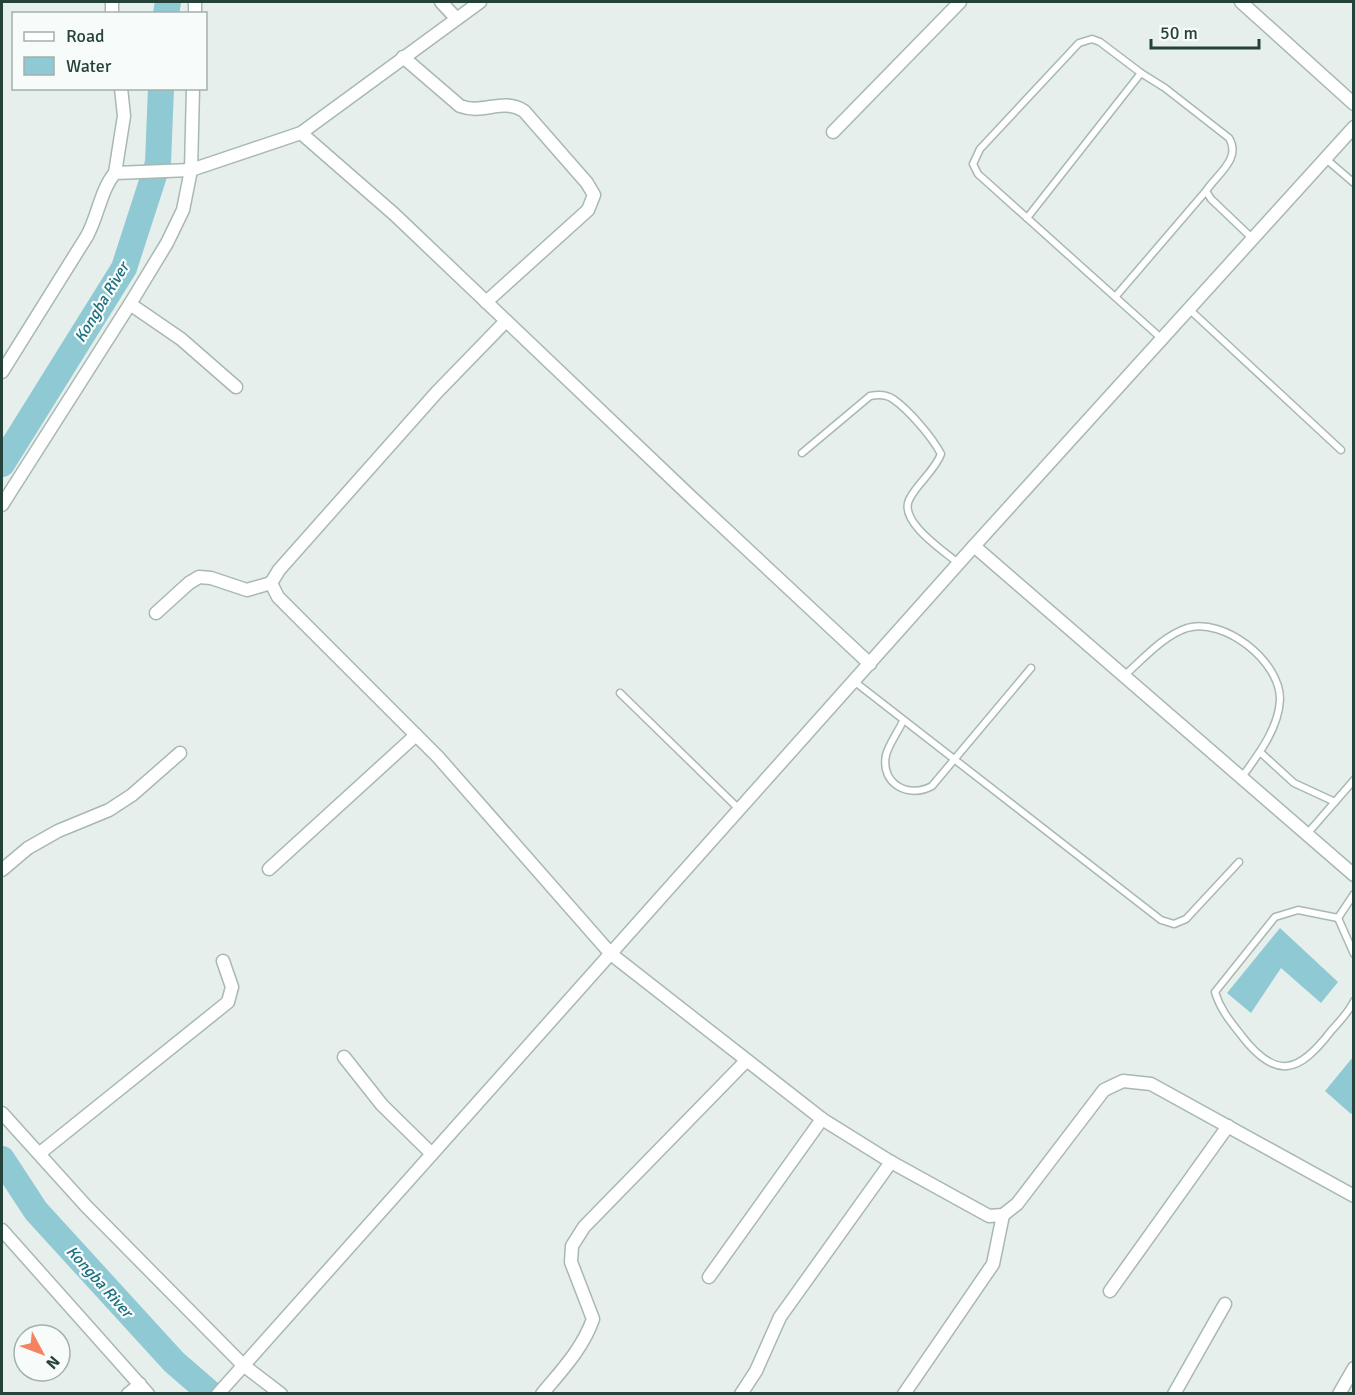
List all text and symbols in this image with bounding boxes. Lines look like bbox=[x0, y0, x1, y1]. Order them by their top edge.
legend bbox=[12, 12, 207, 90]
scale bar bbox=[1151, 12, 1259, 50]
text: 50 m bbox=[1160, 22, 1198, 44]
text: Road bbox=[66, 25, 105, 47]
text: Water bbox=[66, 55, 112, 77]
water label: Kongba River bbox=[70, 257, 135, 346]
water label: Kongba River bbox=[62, 1242, 138, 1323]
north arrow bbox=[12, 1323, 72, 1383]
text: N bbox=[41, 1351, 64, 1373]

